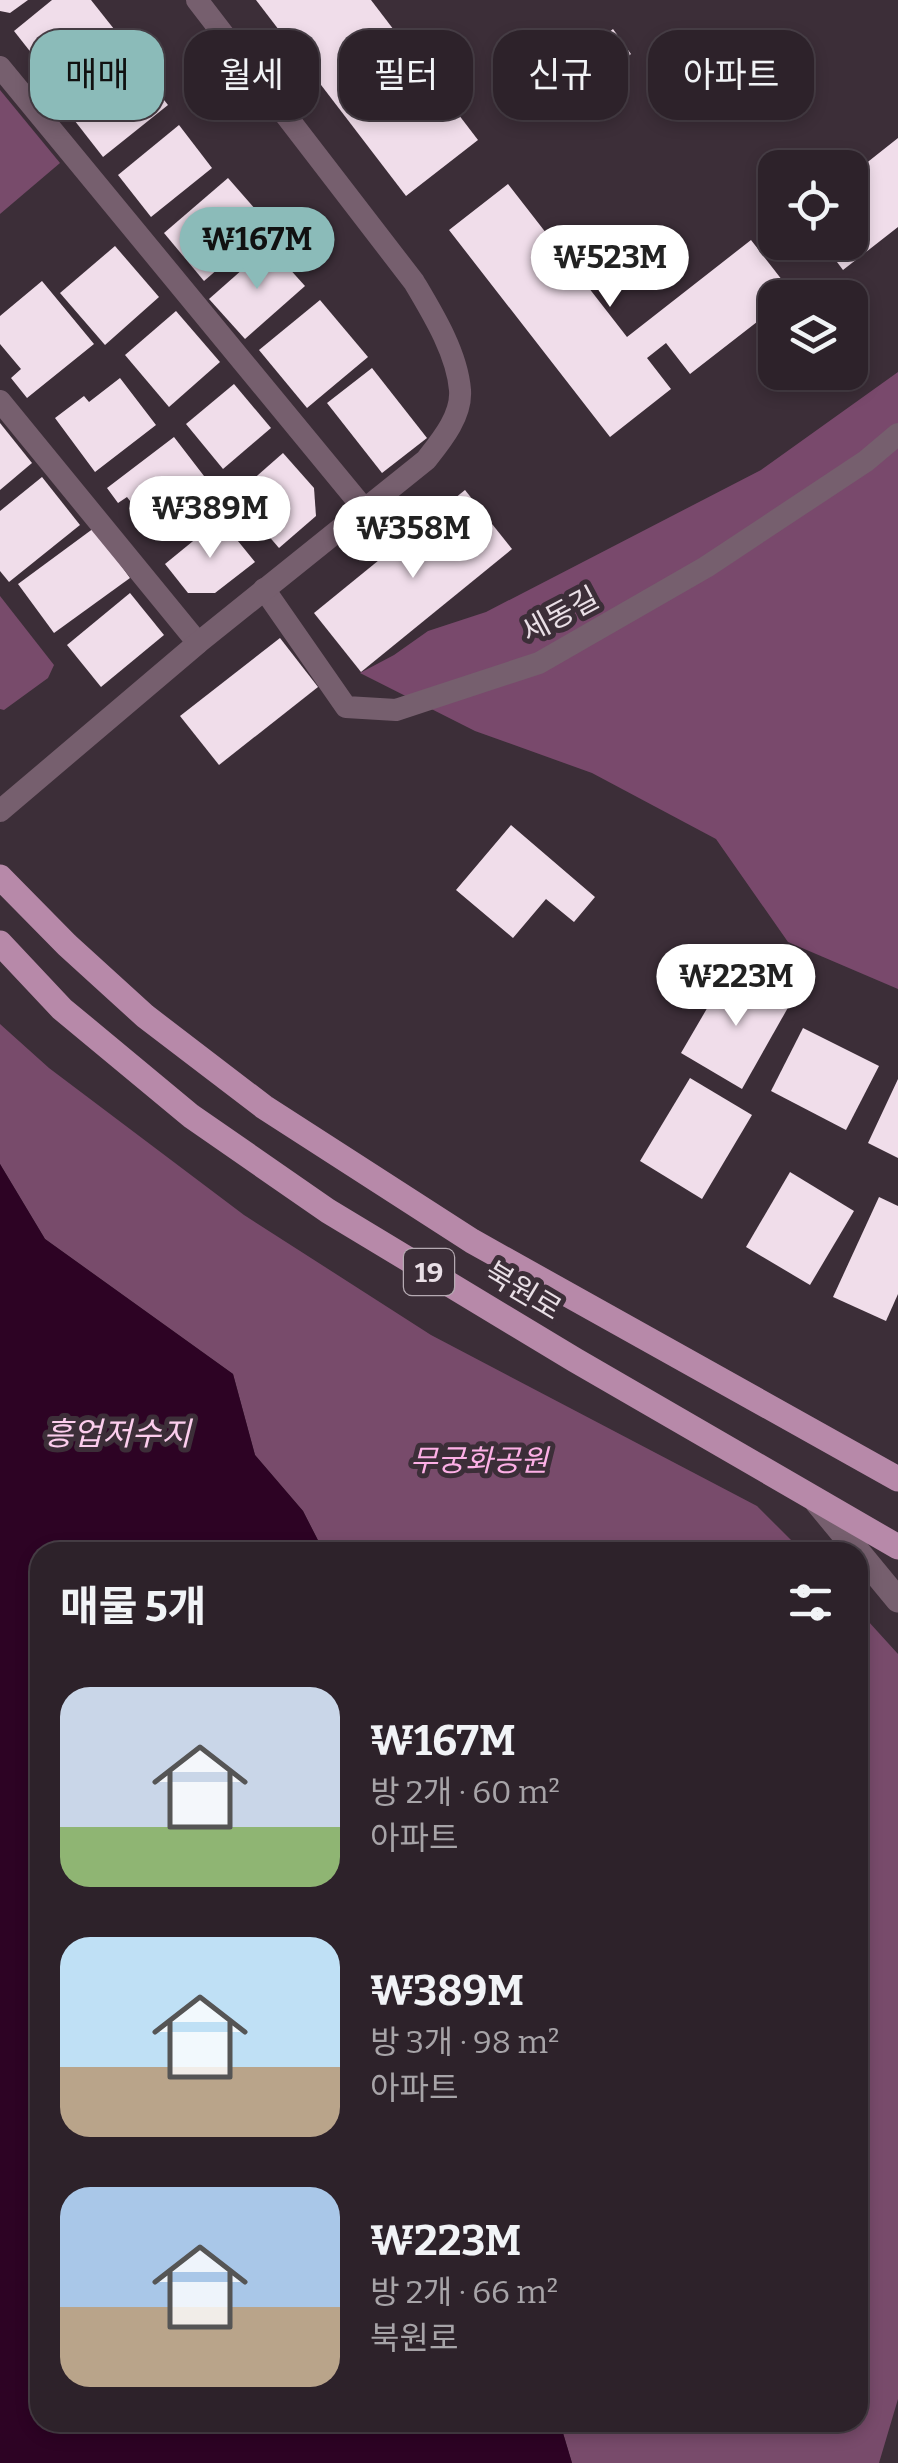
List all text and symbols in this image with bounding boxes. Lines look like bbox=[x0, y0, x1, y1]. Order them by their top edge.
chip: 매매 bbox=[30, 30, 164, 120]
chip: 월세 bbox=[184, 30, 319, 120]
chip: 필터 bbox=[339, 30, 473, 120]
chip: 신규 bbox=[493, 30, 628, 120]
chip: 아파트 bbox=[648, 30, 814, 120]
map controls bbox=[758, 150, 868, 390]
button: locate bbox=[758, 150, 868, 260]
pin: ₩167M bbox=[187, 207, 327, 292]
text: ₩167M bbox=[202, 220, 312, 258]
pin: ₩523M bbox=[540, 225, 680, 310]
text: ₩523M bbox=[553, 238, 667, 276]
button: layers bbox=[758, 280, 868, 390]
pin: ₩389M bbox=[140, 476, 280, 561]
text: ₩389M bbox=[151, 489, 269, 527]
pin: ₩358M bbox=[343, 496, 483, 581]
text: ₩358M bbox=[355, 509, 471, 547]
street label: 세동길 bbox=[515, 580, 605, 650]
pin: ₩223M bbox=[666, 944, 806, 1029]
text: ₩223M bbox=[678, 957, 794, 995]
road number: 19 bbox=[404, 1249, 454, 1295]
street label: 북원로 bbox=[478, 1254, 568, 1328]
water label: 흥업저수지 bbox=[43, 1415, 193, 1453]
park label: 무궁화공원 bbox=[410, 1443, 550, 1479]
icon: filters bbox=[783, 1575, 838, 1630]
text: 매물 5개 bbox=[60, 1582, 206, 1632]
text: ₩167M bbox=[370, 1716, 516, 1766]
icon: home bbox=[140, 1727, 260, 1847]
text: 방 2개 · 60 m² bbox=[370, 1773, 560, 1811]
text: 아파트 bbox=[370, 1819, 458, 1857]
text: ₩389M bbox=[370, 1966, 524, 2016]
icon: home bbox=[140, 1977, 260, 2097]
text: 방 3개 · 98 m² bbox=[370, 2023, 559, 2061]
text: 아파트 bbox=[370, 2069, 458, 2107]
text: ₩223M bbox=[370, 2216, 521, 2266]
icon: home bbox=[140, 2227, 260, 2347]
text: 방 2개 · 66 m² bbox=[370, 2273, 558, 2311]
text: 북원로 bbox=[370, 2319, 458, 2357]

